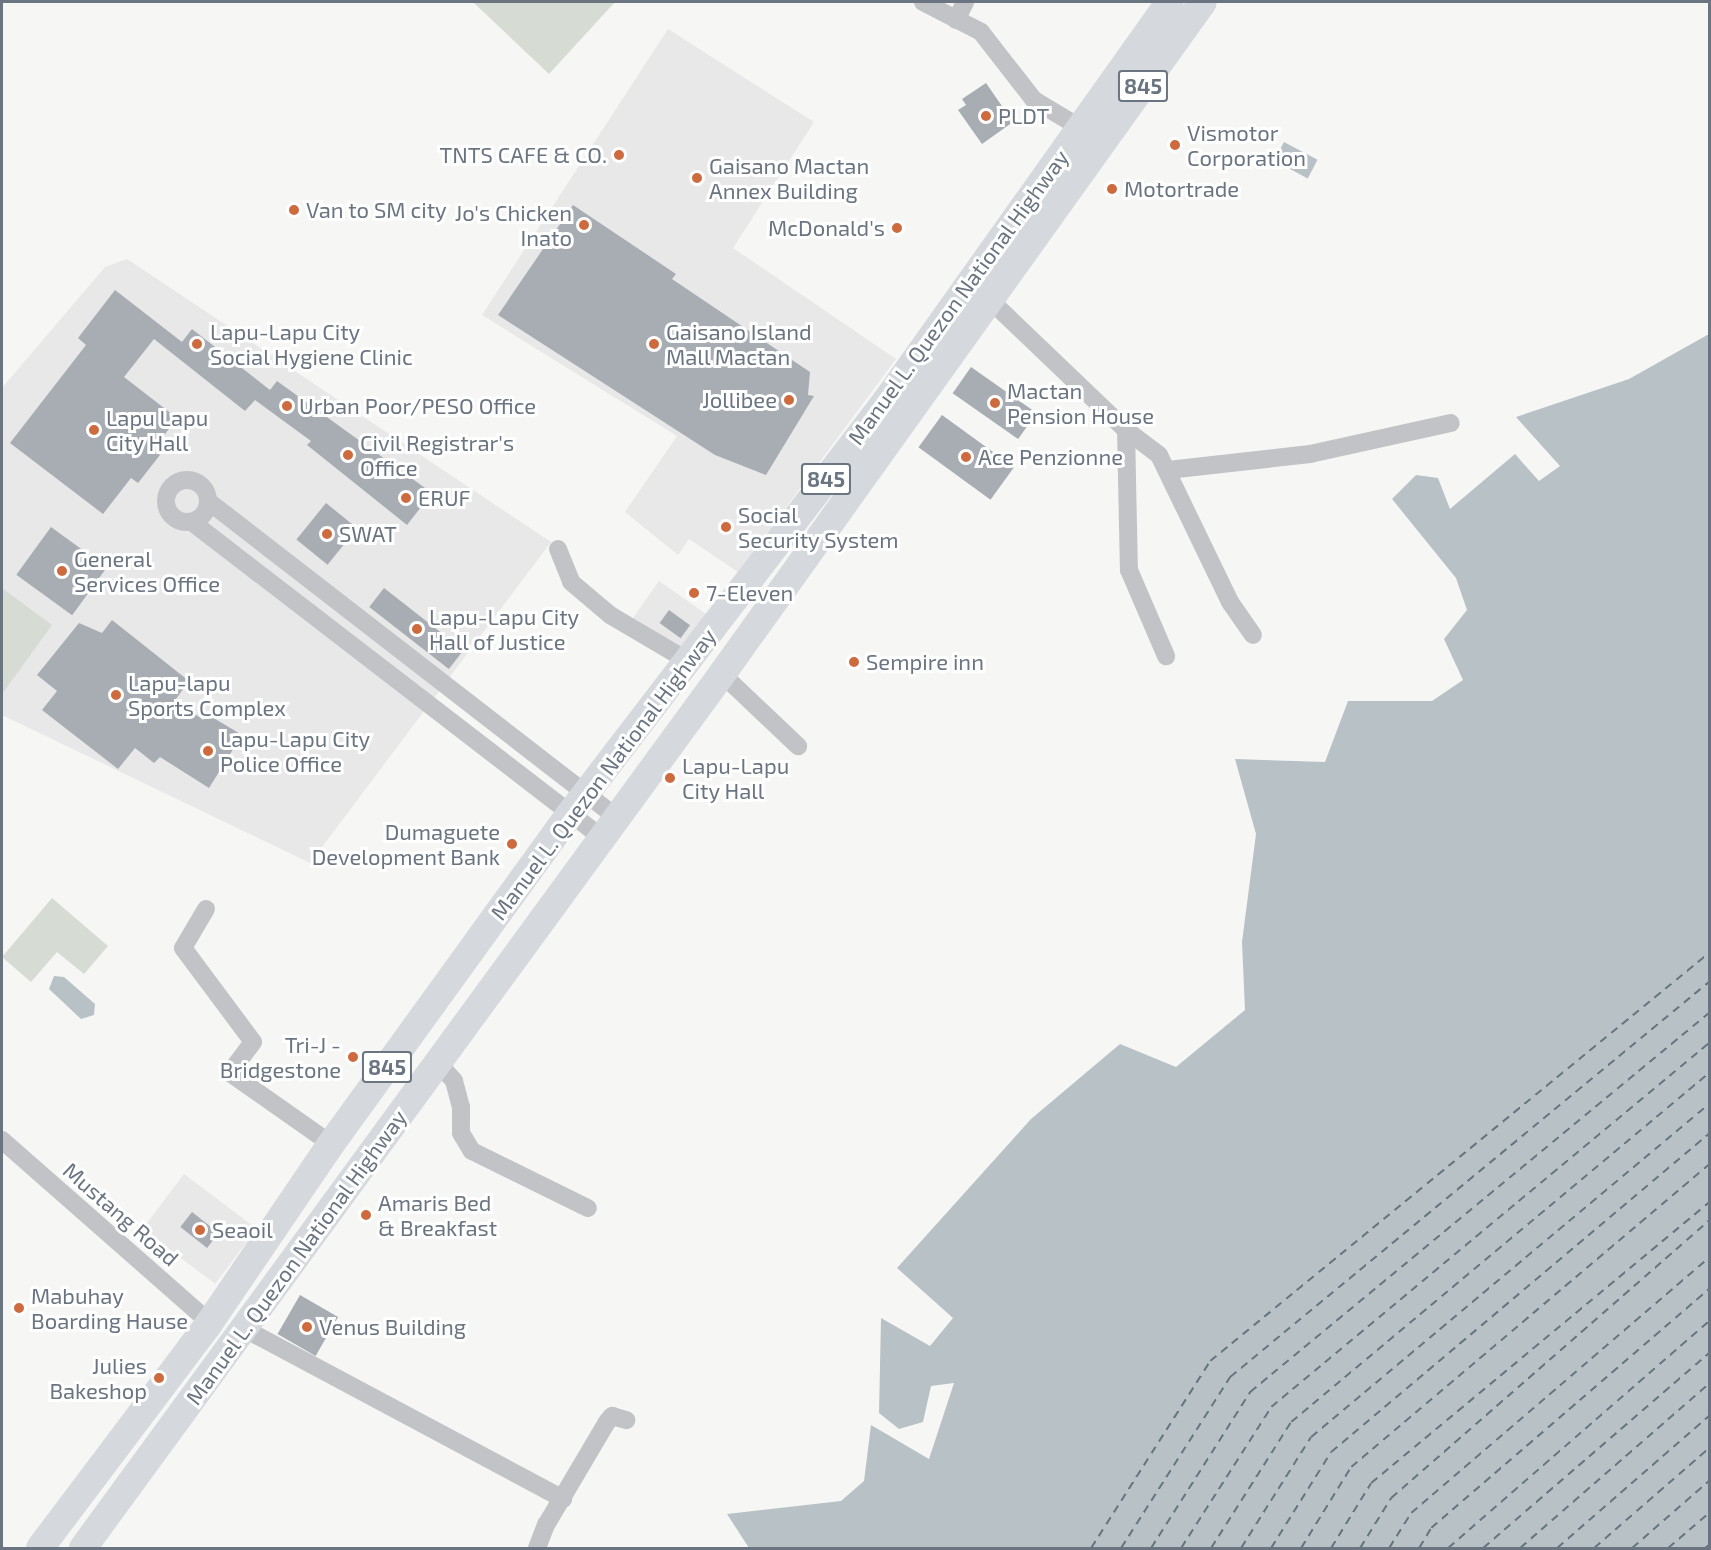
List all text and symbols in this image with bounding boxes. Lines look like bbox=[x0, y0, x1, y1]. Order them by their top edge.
road number: 845 bbox=[1118, 68, 1168, 104]
place label: PLDT bbox=[998, 103, 1049, 129]
marker: PLDT bbox=[979, 109, 993, 123]
place label: Vismotor Corporation bbox=[1187, 119, 1306, 170]
marker: Vismotor Corporation bbox=[1168, 138, 1182, 152]
place label: TNTS CAFE & CO. bbox=[440, 142, 607, 168]
street label: Manuel L. Quezon National Highway bbox=[842, 144, 1074, 450]
marker: TNTS CAFE & CO. bbox=[612, 148, 626, 162]
place label: Gaisano Mactan Annex Building bbox=[709, 152, 869, 204]
marker: Gaisano Mactan Annex Building bbox=[690, 171, 704, 185]
place label: Motortrade bbox=[1124, 176, 1239, 202]
marker: Motortrade bbox=[1105, 182, 1119, 196]
place label: Van to SM city bbox=[306, 197, 447, 223]
place label: Jo's Chicken Inato bbox=[455, 199, 572, 250]
marker: Van to SM city bbox=[287, 203, 301, 217]
place label: McDonald's bbox=[768, 215, 885, 241]
marker: Jo's Chicken Inato bbox=[577, 218, 591, 232]
marker: McDonald's bbox=[890, 221, 904, 235]
place label: Lapu-Lapu City Social Hygiene Clinic bbox=[210, 318, 413, 370]
place label: Gaisano Island Mall Mactan bbox=[666, 318, 812, 370]
marker: Lapu-Lapu City Social Hygiene Clinic bbox=[188, 335, 206, 353]
marker: Gaisano Island Mall Mactan bbox=[647, 337, 661, 351]
place label: Mactan Pension House bbox=[1007, 377, 1154, 428]
place label: Jollibee bbox=[702, 387, 777, 413]
place label: Urban Poor/PESO Office bbox=[299, 393, 536, 419]
marker: Jollibee bbox=[782, 393, 796, 407]
marker: Mactan Pension House bbox=[988, 396, 1002, 410]
marker: Urban Poor/PESO Office bbox=[280, 399, 294, 413]
place label: Lapu Lapu City Hall bbox=[106, 404, 208, 456]
marker: Lapu Lapu City Hall bbox=[87, 423, 101, 437]
place label: Civil Registrar's Office bbox=[360, 429, 515, 481]
place label: Ace Penzionne bbox=[978, 444, 1123, 470]
marker: Civil Registrar's Office bbox=[341, 448, 355, 462]
marker: Ace Penzionne bbox=[959, 450, 973, 464]
road number: 845 bbox=[800, 461, 852, 497]
place label: ERUF bbox=[418, 485, 470, 511]
marker: ERUF bbox=[399, 491, 413, 505]
place label: Social Security System bbox=[738, 501, 899, 552]
marker: Social Security System bbox=[719, 520, 733, 534]
place label: SWAT bbox=[339, 521, 397, 547]
marker: SWAT bbox=[320, 527, 334, 541]
place label: General Services Office bbox=[74, 545, 220, 596]
marker: General Services Office bbox=[55, 564, 69, 578]
place label: 7-Eleven bbox=[706, 580, 793, 606]
marker: 7-Eleven bbox=[687, 586, 701, 600]
place label: Lapu-Lapu City Hall of Justice bbox=[429, 603, 579, 654]
marker: Lapu-Lapu City Hall of Justice bbox=[410, 622, 424, 636]
street label: Manuel L. Quezon National Highway bbox=[484, 623, 722, 925]
place label: Sempire inn bbox=[866, 649, 984, 675]
marker: Sempire inn bbox=[847, 655, 861, 669]
place label: Lapu-lapu Sports Complex bbox=[128, 669, 286, 720]
marker: Lapu-lapu Sports Complex bbox=[109, 688, 123, 702]
place label: Lapu-Lapu City Police Office bbox=[220, 725, 370, 776]
marker: Lapu-Lapu City Police Office bbox=[201, 744, 215, 758]
place label: Lapu-Lapu City Hall bbox=[682, 752, 789, 804]
marker: Lapu-Lapu City Hall bbox=[663, 771, 677, 785]
place label: Dumaguete Development Bank bbox=[312, 818, 500, 870]
marker: Dumaguete Development Bank bbox=[505, 837, 519, 851]
place label: Tri-J - Bridgestone bbox=[220, 1031, 341, 1082]
road number: 845 bbox=[362, 1049, 412, 1085]
marker: Tri-J - Bridgestone bbox=[346, 1050, 360, 1064]
street label: Manuel L. Quezon National Highway bbox=[180, 1104, 412, 1410]
street label: Mustang Road bbox=[58, 1157, 184, 1271]
place label: Amaris Bed & Breakfast bbox=[378, 1189, 497, 1240]
marker: Amaris Bed & Breakfast bbox=[359, 1208, 373, 1222]
place label: Seaoil bbox=[212, 1217, 273, 1243]
marker: Seaoil bbox=[193, 1223, 207, 1237]
place label: Mabuhay Boarding Hause bbox=[31, 1282, 188, 1334]
marker: Mabuhay Boarding Hause bbox=[12, 1301, 26, 1315]
place label: Venus Building bbox=[319, 1314, 466, 1340]
marker: Venus Building bbox=[300, 1320, 314, 1334]
place label: Julies Bakeshop bbox=[49, 1352, 147, 1404]
marker: Julies Bakeshop bbox=[152, 1371, 166, 1385]

